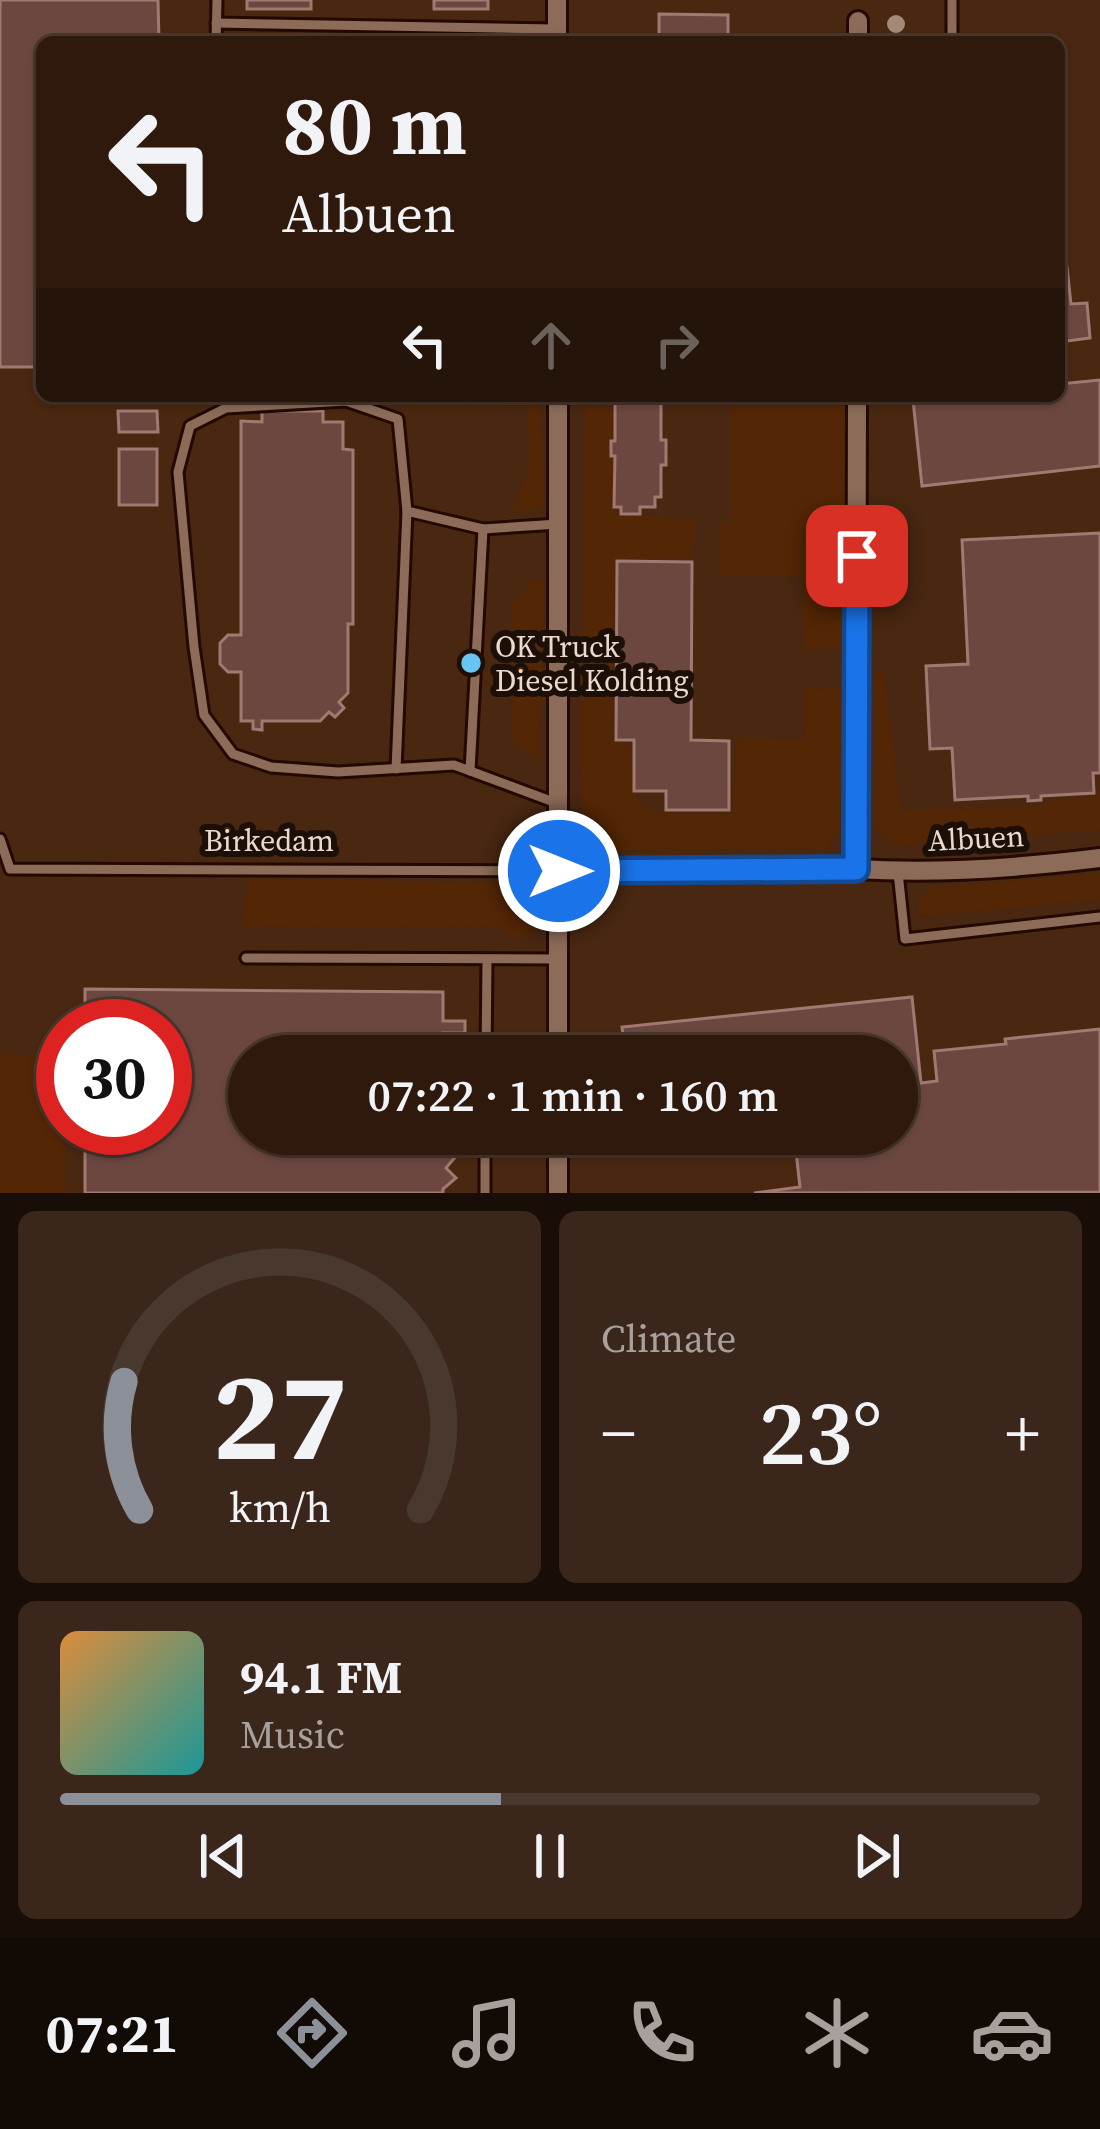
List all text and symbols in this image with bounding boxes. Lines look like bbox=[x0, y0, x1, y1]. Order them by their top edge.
text: 80 m bbox=[282, 67, 467, 182]
icon: left bbox=[84, 84, 240, 240]
text: Albuen bbox=[282, 176, 456, 250]
icon: left bbox=[392, 312, 458, 378]
icon: ahead bbox=[518, 312, 584, 378]
icon: right bbox=[644, 312, 710, 378]
pin bbox=[806, 505, 908, 607]
icon: arrive bbox=[824, 523, 890, 589]
place label: OK Truck Diesel Kolding bbox=[495, 626, 689, 701]
marker: OK Truck Diesel Kolding bbox=[458, 650, 484, 676]
position arrow bbox=[496, 808, 622, 934]
street label: Albuen bbox=[927, 815, 1025, 861]
street label: Birkedam bbox=[204, 820, 334, 861]
speed limit sign: 30 bbox=[36, 999, 192, 1155]
text: 07:22 · 1 min · 160 m bbox=[368, 1064, 778, 1126]
text: Climate bbox=[601, 1312, 736, 1365]
text: 27 bbox=[212, 1330, 347, 1501]
text: 23° bbox=[759, 1371, 882, 1494]
text: − bbox=[601, 1388, 636, 1478]
text: + bbox=[1005, 1388, 1040, 1478]
text: km/h bbox=[228, 1478, 331, 1536]
text: 94.1 FM bbox=[240, 1646, 402, 1708]
text: Music bbox=[240, 1708, 345, 1761]
icon: previous bbox=[190, 1823, 256, 1889]
icon: pause bbox=[517, 1823, 583, 1889]
icon: next bbox=[844, 1823, 910, 1889]
icon: directions bbox=[270, 1991, 354, 2075]
icon: music bbox=[445, 1991, 529, 2075]
icon: phone bbox=[620, 1991, 704, 2075]
icon: climate bbox=[795, 1991, 879, 2075]
icon: car bbox=[970, 1991, 1054, 2075]
text: 07:21 bbox=[46, 1996, 179, 2070]

